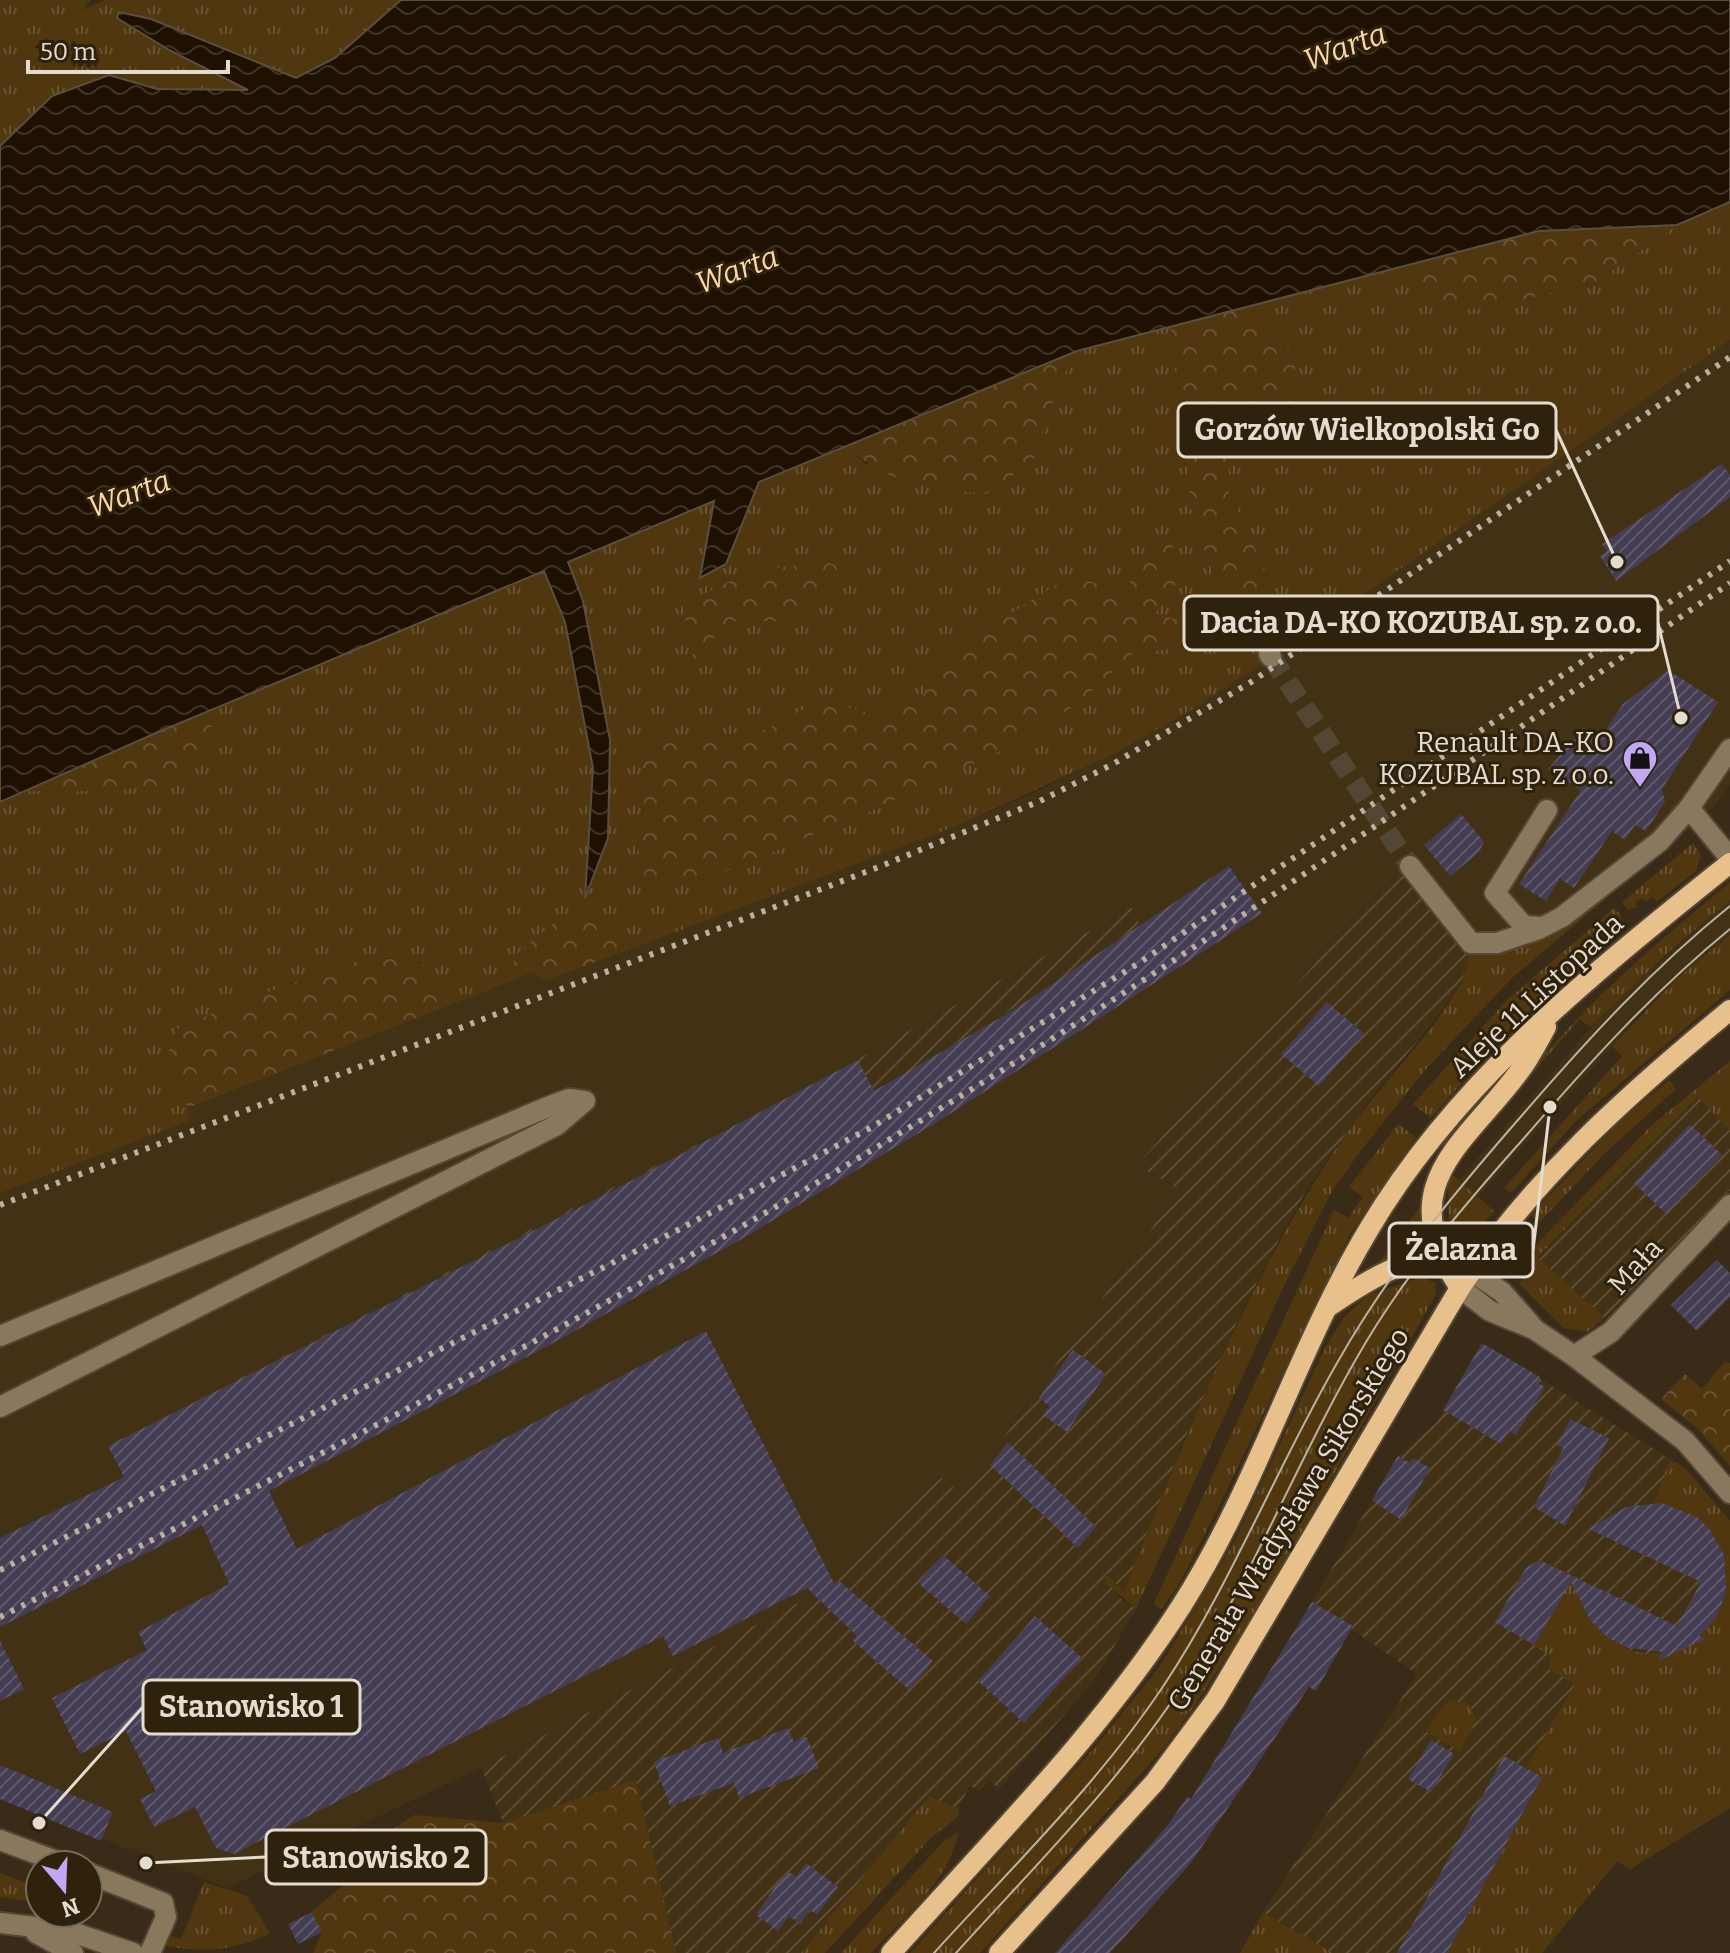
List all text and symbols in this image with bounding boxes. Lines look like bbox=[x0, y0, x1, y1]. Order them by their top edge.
water label: Warta bbox=[1299, 15, 1391, 79]
scale bar bbox=[28, 24, 228, 74]
text: 50 m bbox=[40, 38, 96, 66]
water label: Warta bbox=[691, 238, 783, 302]
callout: Gorzów Wielkopolski Go bbox=[1178, 403, 1556, 457]
text: Gorzów Wielkopolski Go bbox=[1194, 412, 1540, 448]
water label: Warta bbox=[83, 462, 175, 526]
callout: Dacia DA-KO KOZUBAL sp. z o.o. bbox=[1184, 596, 1658, 650]
text: Dacia DA-KO KOZUBAL sp. z o.o. bbox=[1200, 605, 1642, 641]
place label: Renault DA-KO KOZUBAL sp. z o.o. bbox=[1378, 726, 1614, 791]
shop icon: Renault DA-KO KOZUBAL sp. z o.o. bbox=[1621, 739, 1659, 789]
street label: Aleje 11 Listopada bbox=[1443, 906, 1630, 1084]
callout: Żelazna bbox=[1389, 1223, 1533, 1277]
text: Żelazna bbox=[1405, 1231, 1517, 1268]
street label: Mała bbox=[1601, 1232, 1669, 1301]
street label: Generała Władysława Sikorskiego bbox=[1161, 1322, 1416, 1717]
callout: Stanowisko 1 bbox=[143, 1680, 360, 1734]
text: Stanowisko 1 bbox=[159, 1689, 343, 1725]
callout: Stanowisko 2 bbox=[266, 1830, 486, 1884]
text: Stanowisko 2 bbox=[282, 1840, 470, 1876]
north arrow bbox=[24, 1849, 104, 1929]
text: N bbox=[58, 1892, 83, 1923]

